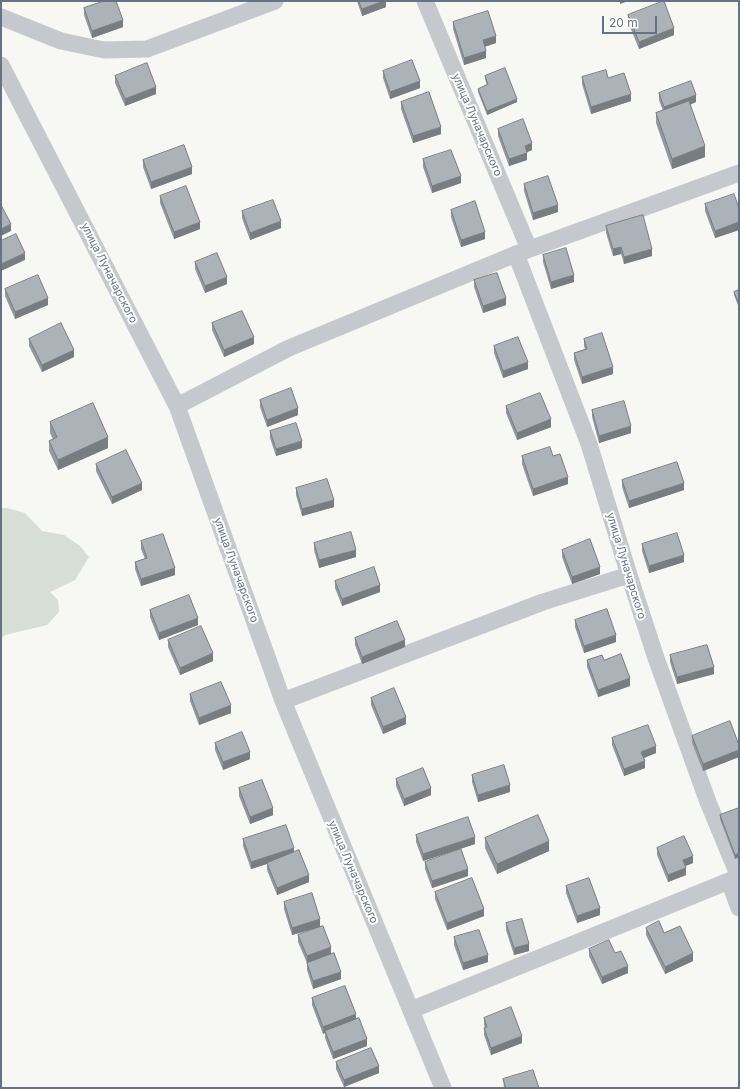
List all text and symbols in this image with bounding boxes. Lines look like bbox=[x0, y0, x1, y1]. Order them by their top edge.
scale bar bbox=[604, 8, 659, 34]
text: 20 m bbox=[609, 15, 638, 30]
street label: улица Луначарского bbox=[449, 72, 505, 178]
street label: улица Луначарского bbox=[78, 221, 140, 325]
street label: улица Луначарского bbox=[604, 511, 648, 621]
street label: улица Луначарского bbox=[211, 516, 261, 624]
street label: улица Луначарского bbox=[325, 819, 381, 925]

